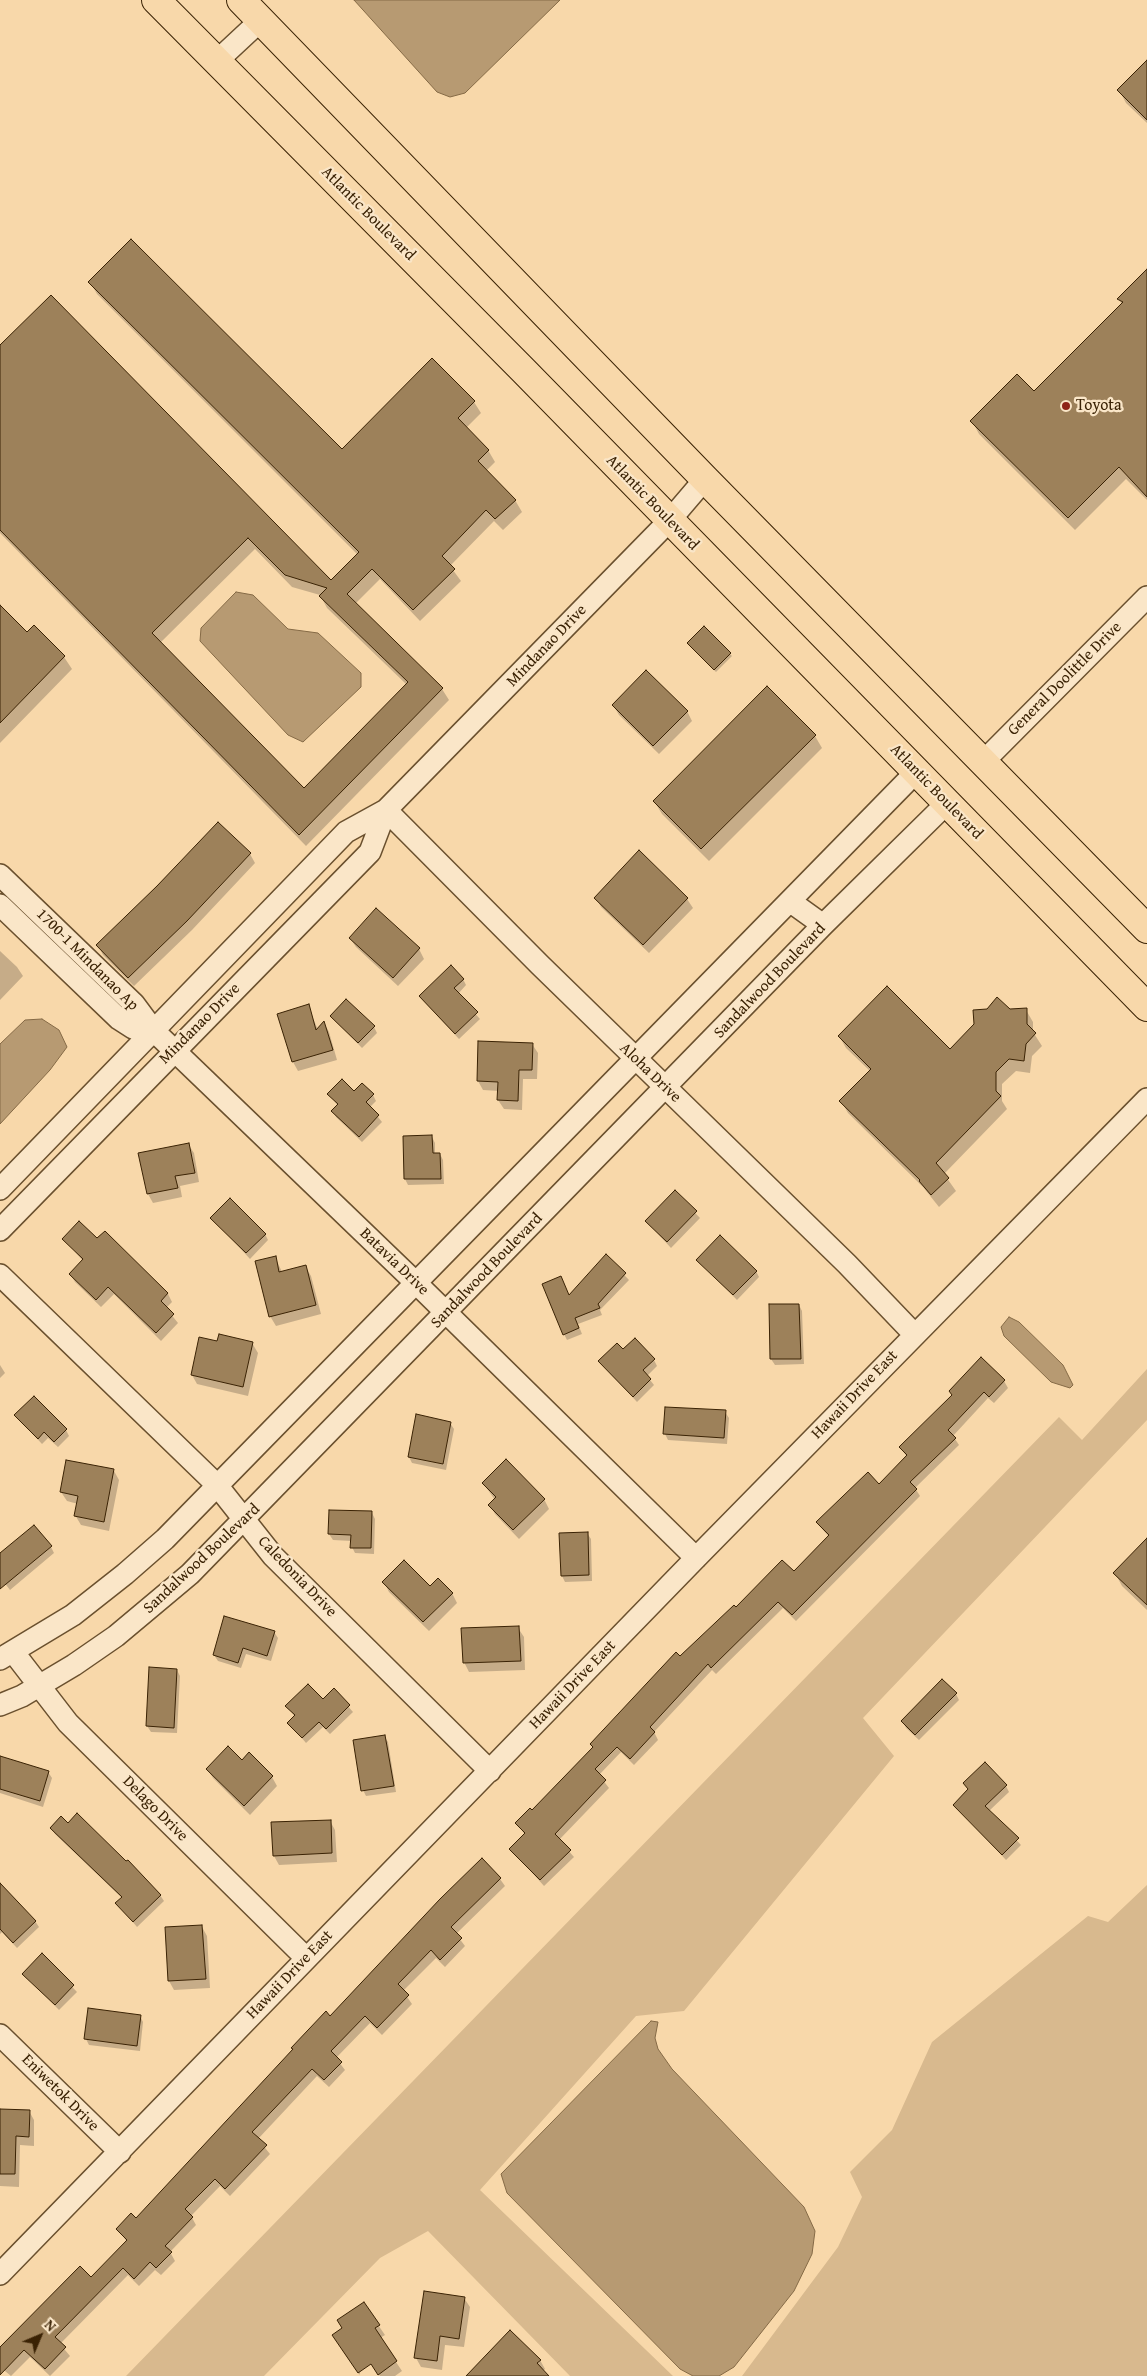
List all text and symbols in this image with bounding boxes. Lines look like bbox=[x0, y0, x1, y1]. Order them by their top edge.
street label: Atlantic Boulevard bbox=[317, 163, 419, 265]
place label: Toyota bbox=[1076, 396, 1122, 416]
marker: Toyota bbox=[1060, 400, 1072, 412]
street label: Atlantic Boulevard bbox=[602, 451, 702, 555]
street label: Mindanao Drive bbox=[503, 601, 591, 691]
street label: General Doolittle Drive bbox=[1004, 618, 1126, 740]
street label: Atlantic Boulevard bbox=[886, 740, 986, 844]
street label: 1700-1 Mindanao Ap bbox=[32, 905, 142, 1015]
street label: Sandalwood Boulevard bbox=[710, 919, 830, 1043]
street label: Mindanao Drive bbox=[155, 979, 245, 1069]
street label: Aloha Drive bbox=[615, 1039, 685, 1107]
street label: Sandalwood Boulevard bbox=[427, 1209, 547, 1333]
street label: Batavia Drive bbox=[355, 1224, 433, 1300]
street label: Hawaii Drive East bbox=[808, 1347, 902, 1443]
street label: Sandalwood Boulevard bbox=[140, 1500, 264, 1618]
street label: Caledonia Drive bbox=[253, 1532, 341, 1622]
street label: Hawaii Drive East bbox=[526, 1637, 620, 1733]
street label: Delago Drive bbox=[118, 1772, 192, 1846]
street label: Hawaii Drive East bbox=[243, 1927, 337, 2023]
street label: Eniwetok Drive bbox=[17, 2050, 103, 2136]
north arrow bbox=[15, 2311, 65, 2361]
text: N bbox=[40, 2315, 61, 2336]

